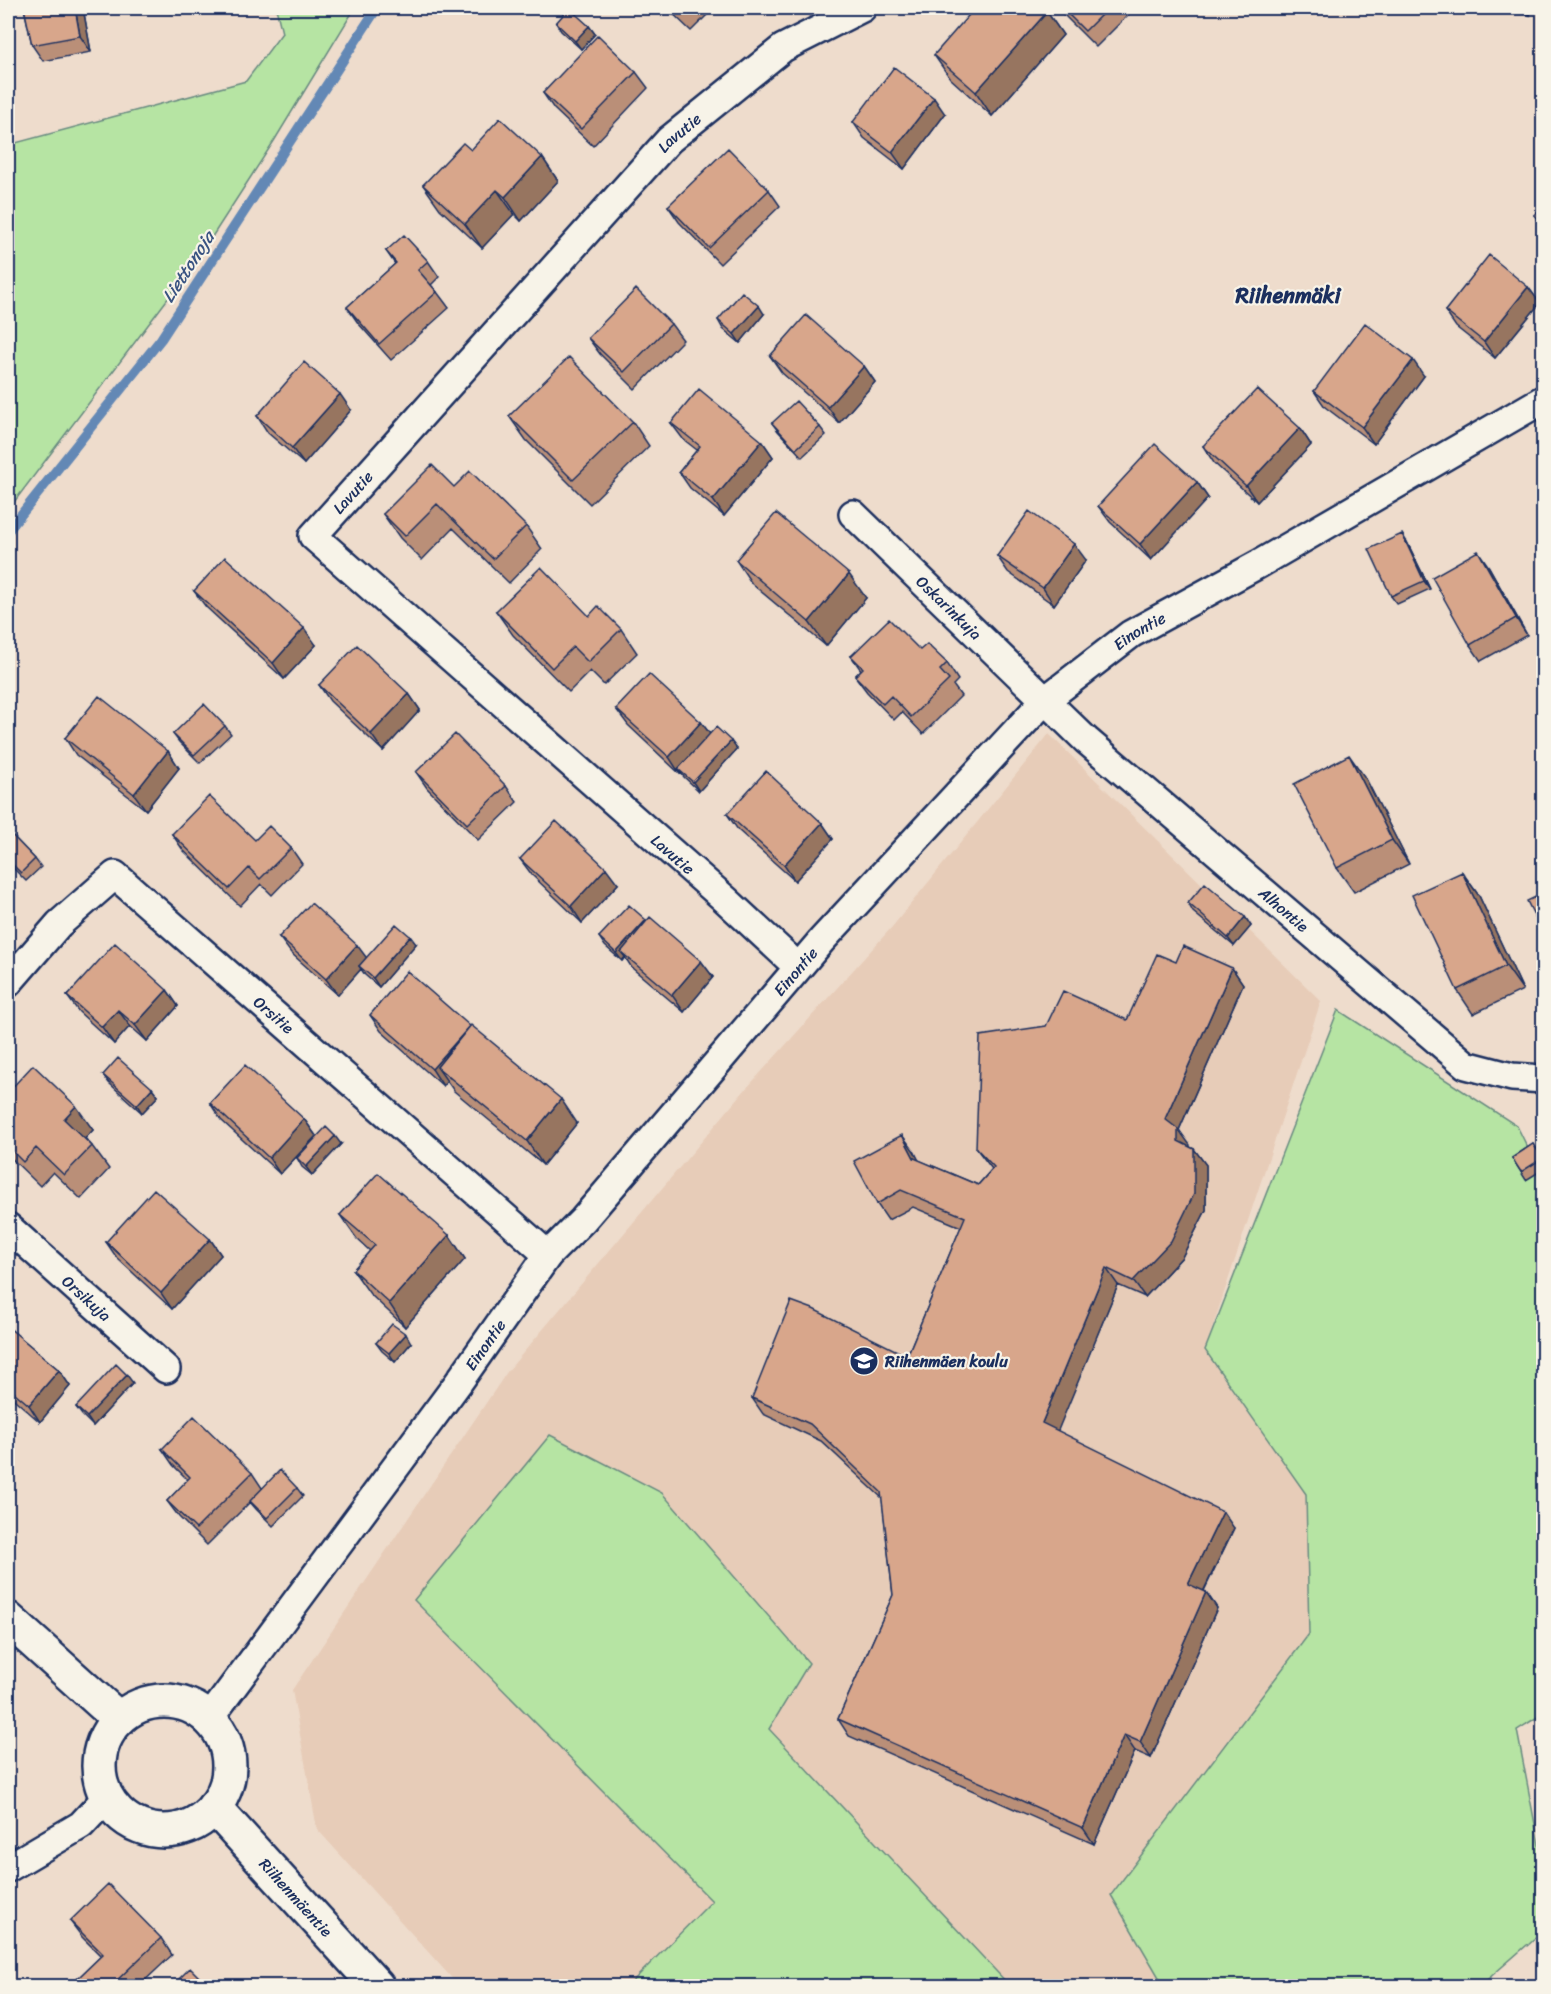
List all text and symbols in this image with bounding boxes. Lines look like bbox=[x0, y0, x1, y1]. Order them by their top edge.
street label: Lavutie bbox=[650, 105, 708, 160]
water label: Liettonoja bbox=[153, 223, 224, 309]
district label: Riihenmäki bbox=[1234, 276, 1343, 315]
street label: Lavutie bbox=[325, 464, 381, 521]
street label: Oskarinkuja bbox=[909, 568, 989, 647]
street label: Einontie bbox=[1106, 604, 1171, 658]
street label: Lavutie bbox=[644, 827, 701, 882]
street label: Alhontie bbox=[1251, 879, 1316, 940]
street label: Einontie bbox=[766, 940, 825, 1003]
street label: Orsitie bbox=[246, 988, 301, 1042]
street label: Orsikuja bbox=[55, 1268, 118, 1329]
street label: Einontie bbox=[457, 1313, 514, 1377]
school or university icon: Riihenmäen koulu bbox=[848, 1345, 880, 1377]
place label: Riihenmäen koulu bbox=[884, 1347, 1008, 1376]
street label: Riihenmäentie bbox=[252, 1851, 340, 1944]

